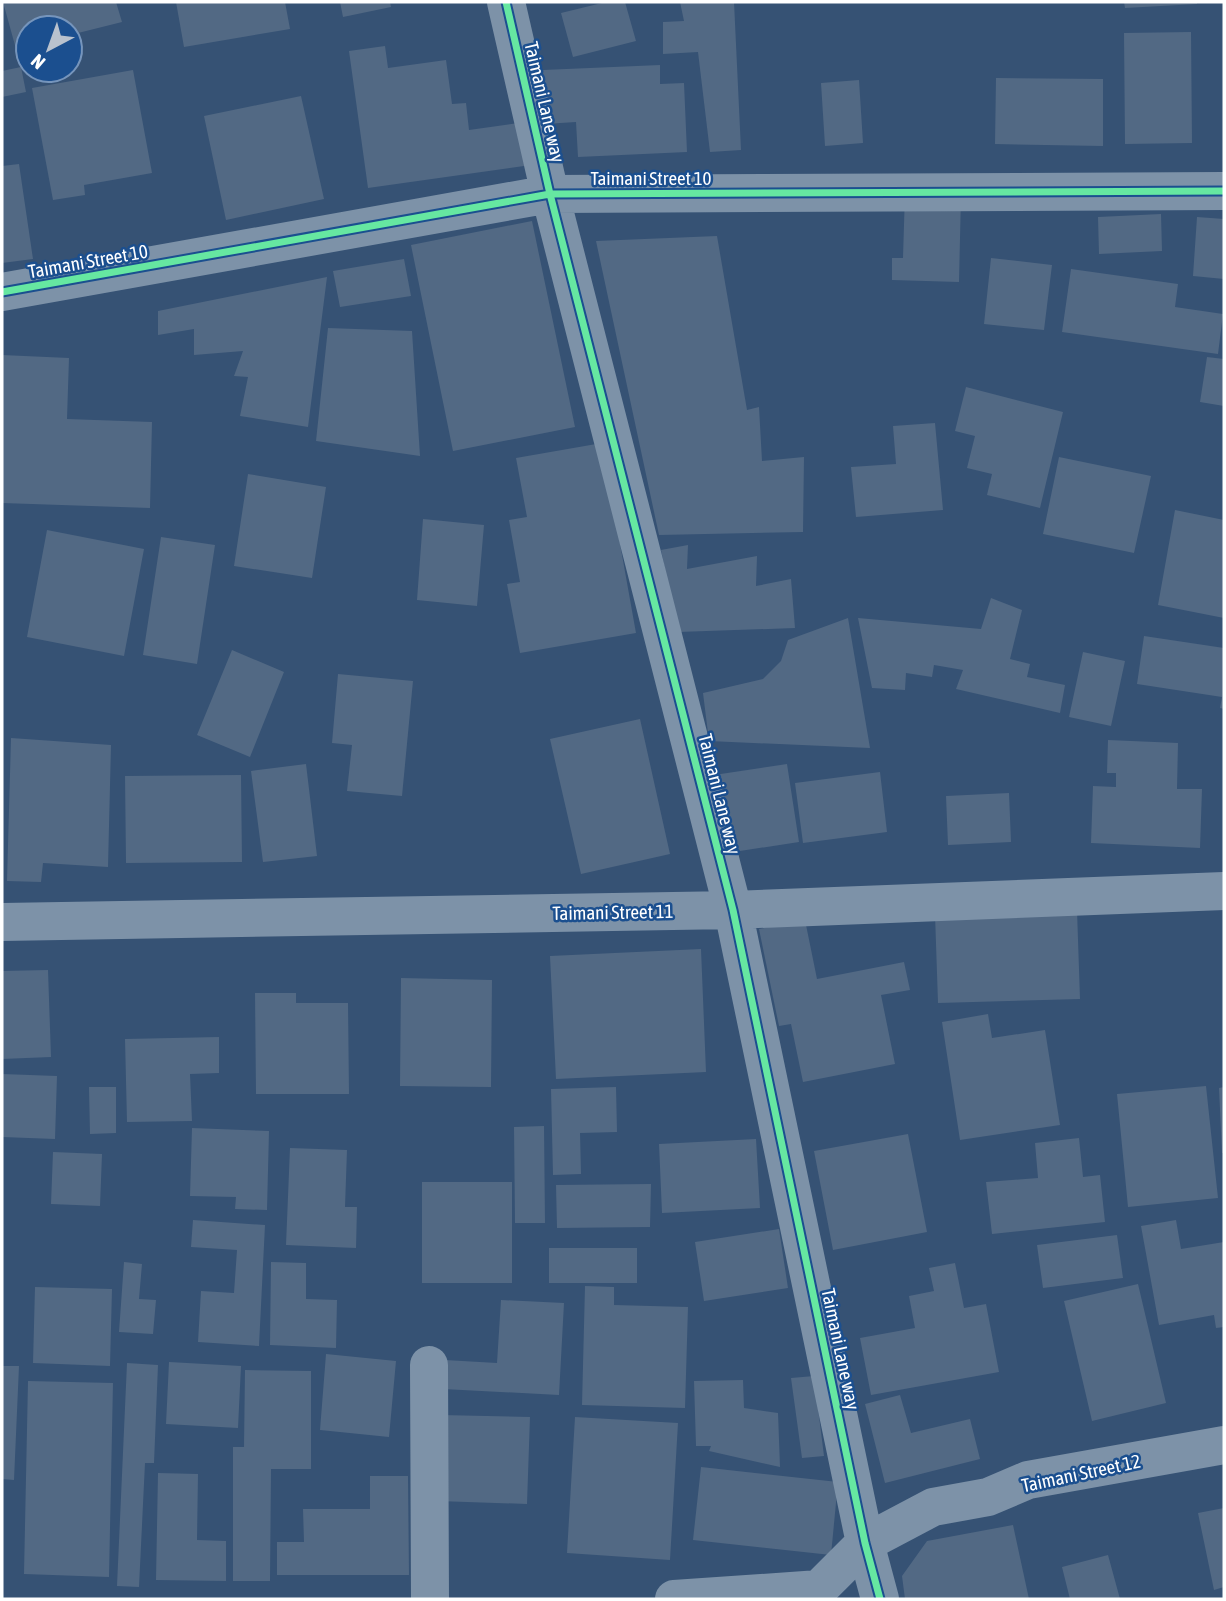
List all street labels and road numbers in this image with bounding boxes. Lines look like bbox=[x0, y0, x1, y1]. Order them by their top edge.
street label: Taimani Lane way bbox=[520, 39, 570, 165]
street label: Taimani Street 10 bbox=[590, 167, 712, 189]
street label: Taimani Street 10 bbox=[26, 240, 150, 282]
street label: Taimani Lane way bbox=[694, 731, 746, 857]
street label: Taimani Street 11 bbox=[552, 900, 674, 924]
street label: Taimani Lane way bbox=[817, 1286, 865, 1412]
street label: Taimani Street 12 bbox=[1019, 1450, 1143, 1496]

